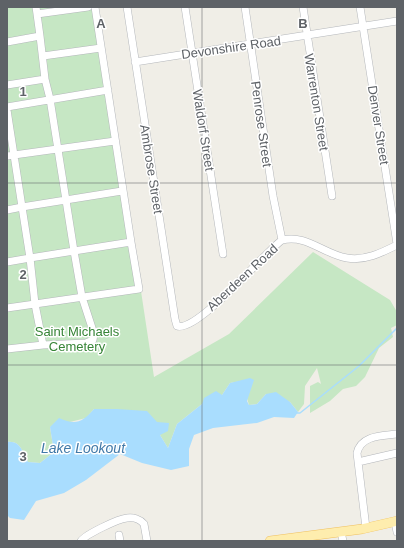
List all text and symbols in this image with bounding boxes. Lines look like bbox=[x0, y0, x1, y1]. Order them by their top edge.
text: A bbox=[96, 16, 106, 31]
text: B bbox=[298, 16, 308, 31]
street label: Devonshire Road bbox=[180, 33, 282, 62]
street label: Warrenton Street bbox=[301, 52, 332, 152]
street label: Penrose Street bbox=[248, 80, 275, 168]
text: 1 bbox=[19, 84, 27, 99]
street label: Denver Street bbox=[365, 84, 392, 166]
street label: Waldorf Street bbox=[190, 88, 217, 172]
street label: Ambrose Street bbox=[137, 123, 166, 215]
street label: Aberdeen Road bbox=[204, 241, 281, 314]
text: 2 bbox=[19, 267, 27, 282]
park label: Saint Michaels Cemetery bbox=[35, 324, 120, 354]
water label: Lake Lookout bbox=[41, 440, 126, 456]
text: 3 bbox=[19, 449, 27, 464]

